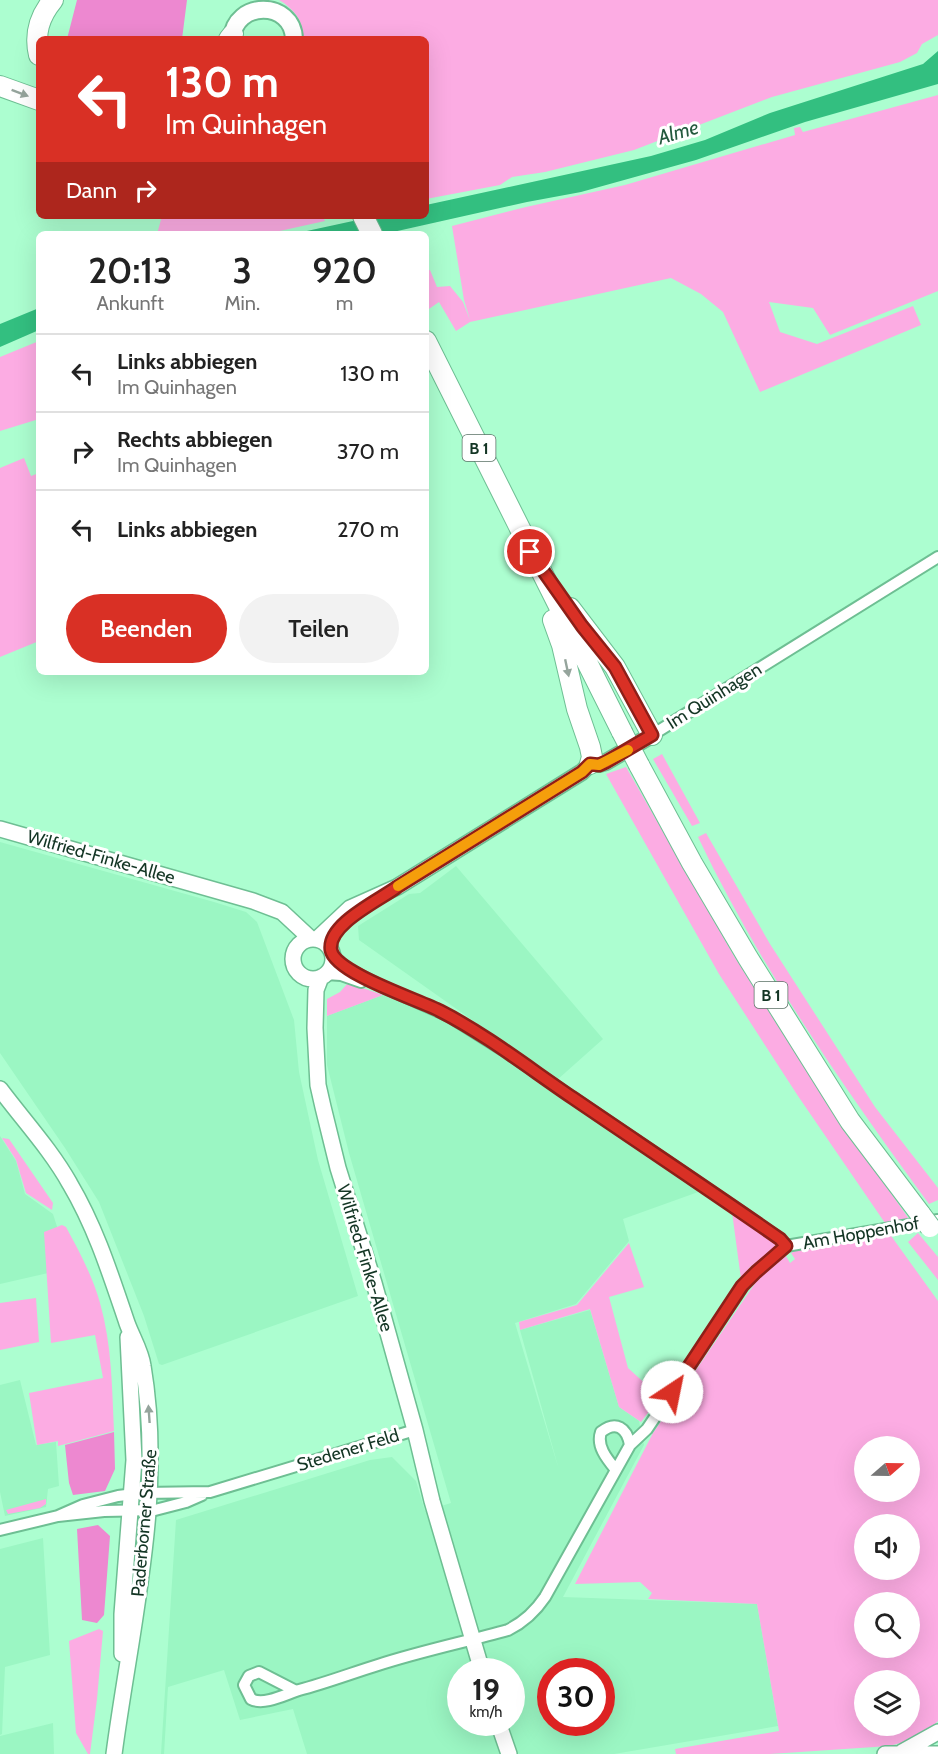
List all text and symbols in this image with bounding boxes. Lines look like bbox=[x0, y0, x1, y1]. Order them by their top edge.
text: 130 m bbox=[165, 56, 279, 108]
icon: left bbox=[66, 60, 144, 138]
one-way arrow bbox=[11, 88, 29, 98]
text: Im Quinhagen bbox=[165, 108, 327, 141]
water label: Alme bbox=[654, 115, 701, 149]
icon: right bbox=[129, 174, 162, 207]
text: Dann bbox=[66, 177, 117, 204]
text: 20:13 bbox=[88, 248, 172, 292]
text: 3 bbox=[233, 248, 252, 292]
text: 920 bbox=[312, 248, 377, 292]
text: Ankunft bbox=[97, 291, 164, 315]
text: Min. bbox=[225, 291, 260, 315]
text: m bbox=[336, 291, 353, 315]
text: Links abbiegen bbox=[117, 348, 257, 375]
icon: left bbox=[66, 357, 99, 390]
text: 130 m bbox=[340, 360, 399, 387]
text: Im Quinhagen bbox=[117, 375, 237, 399]
text: Rechts abbiegen bbox=[117, 426, 273, 453]
icon: right bbox=[66, 435, 99, 468]
road number: B 1 bbox=[462, 435, 496, 461]
text: 370 m bbox=[337, 438, 399, 465]
text: Im Quinhagen bbox=[117, 453, 237, 477]
icon: left bbox=[66, 513, 99, 546]
text: Links abbiegen bbox=[117, 516, 257, 543]
text: 270 m bbox=[337, 516, 399, 543]
pin bbox=[504, 526, 555, 577]
icon: arrive bbox=[513, 535, 546, 568]
button: Beenden bbox=[66, 594, 227, 663]
button: Teilen bbox=[239, 594, 399, 663]
one-way arrow bbox=[563, 658, 572, 677]
street label: Im Quinhagen bbox=[662, 658, 766, 734]
street label: Wilfried-Finke-Allee bbox=[25, 825, 177, 889]
road number: B 1 bbox=[754, 982, 788, 1008]
street label: Wilfried-Finke-Allee bbox=[332, 1182, 398, 1334]
street label: Am Hoppenhof bbox=[801, 1212, 921, 1254]
position arrow bbox=[640, 1360, 704, 1424]
one-way arrow bbox=[144, 1404, 154, 1423]
street label: Stedener Feld bbox=[294, 1424, 402, 1476]
north arrow bbox=[854, 1436, 920, 1502]
map controls bbox=[854, 1436, 920, 1736]
street label: Paderborner Straße bbox=[127, 1448, 161, 1598]
button: sound bbox=[854, 1514, 920, 1580]
button: search bbox=[854, 1592, 920, 1658]
speed limit sign: 30 bbox=[537, 1658, 615, 1736]
button: layers bbox=[854, 1670, 920, 1736]
text: 19 bbox=[472, 1671, 500, 1708]
text: km/h bbox=[470, 1703, 502, 1721]

